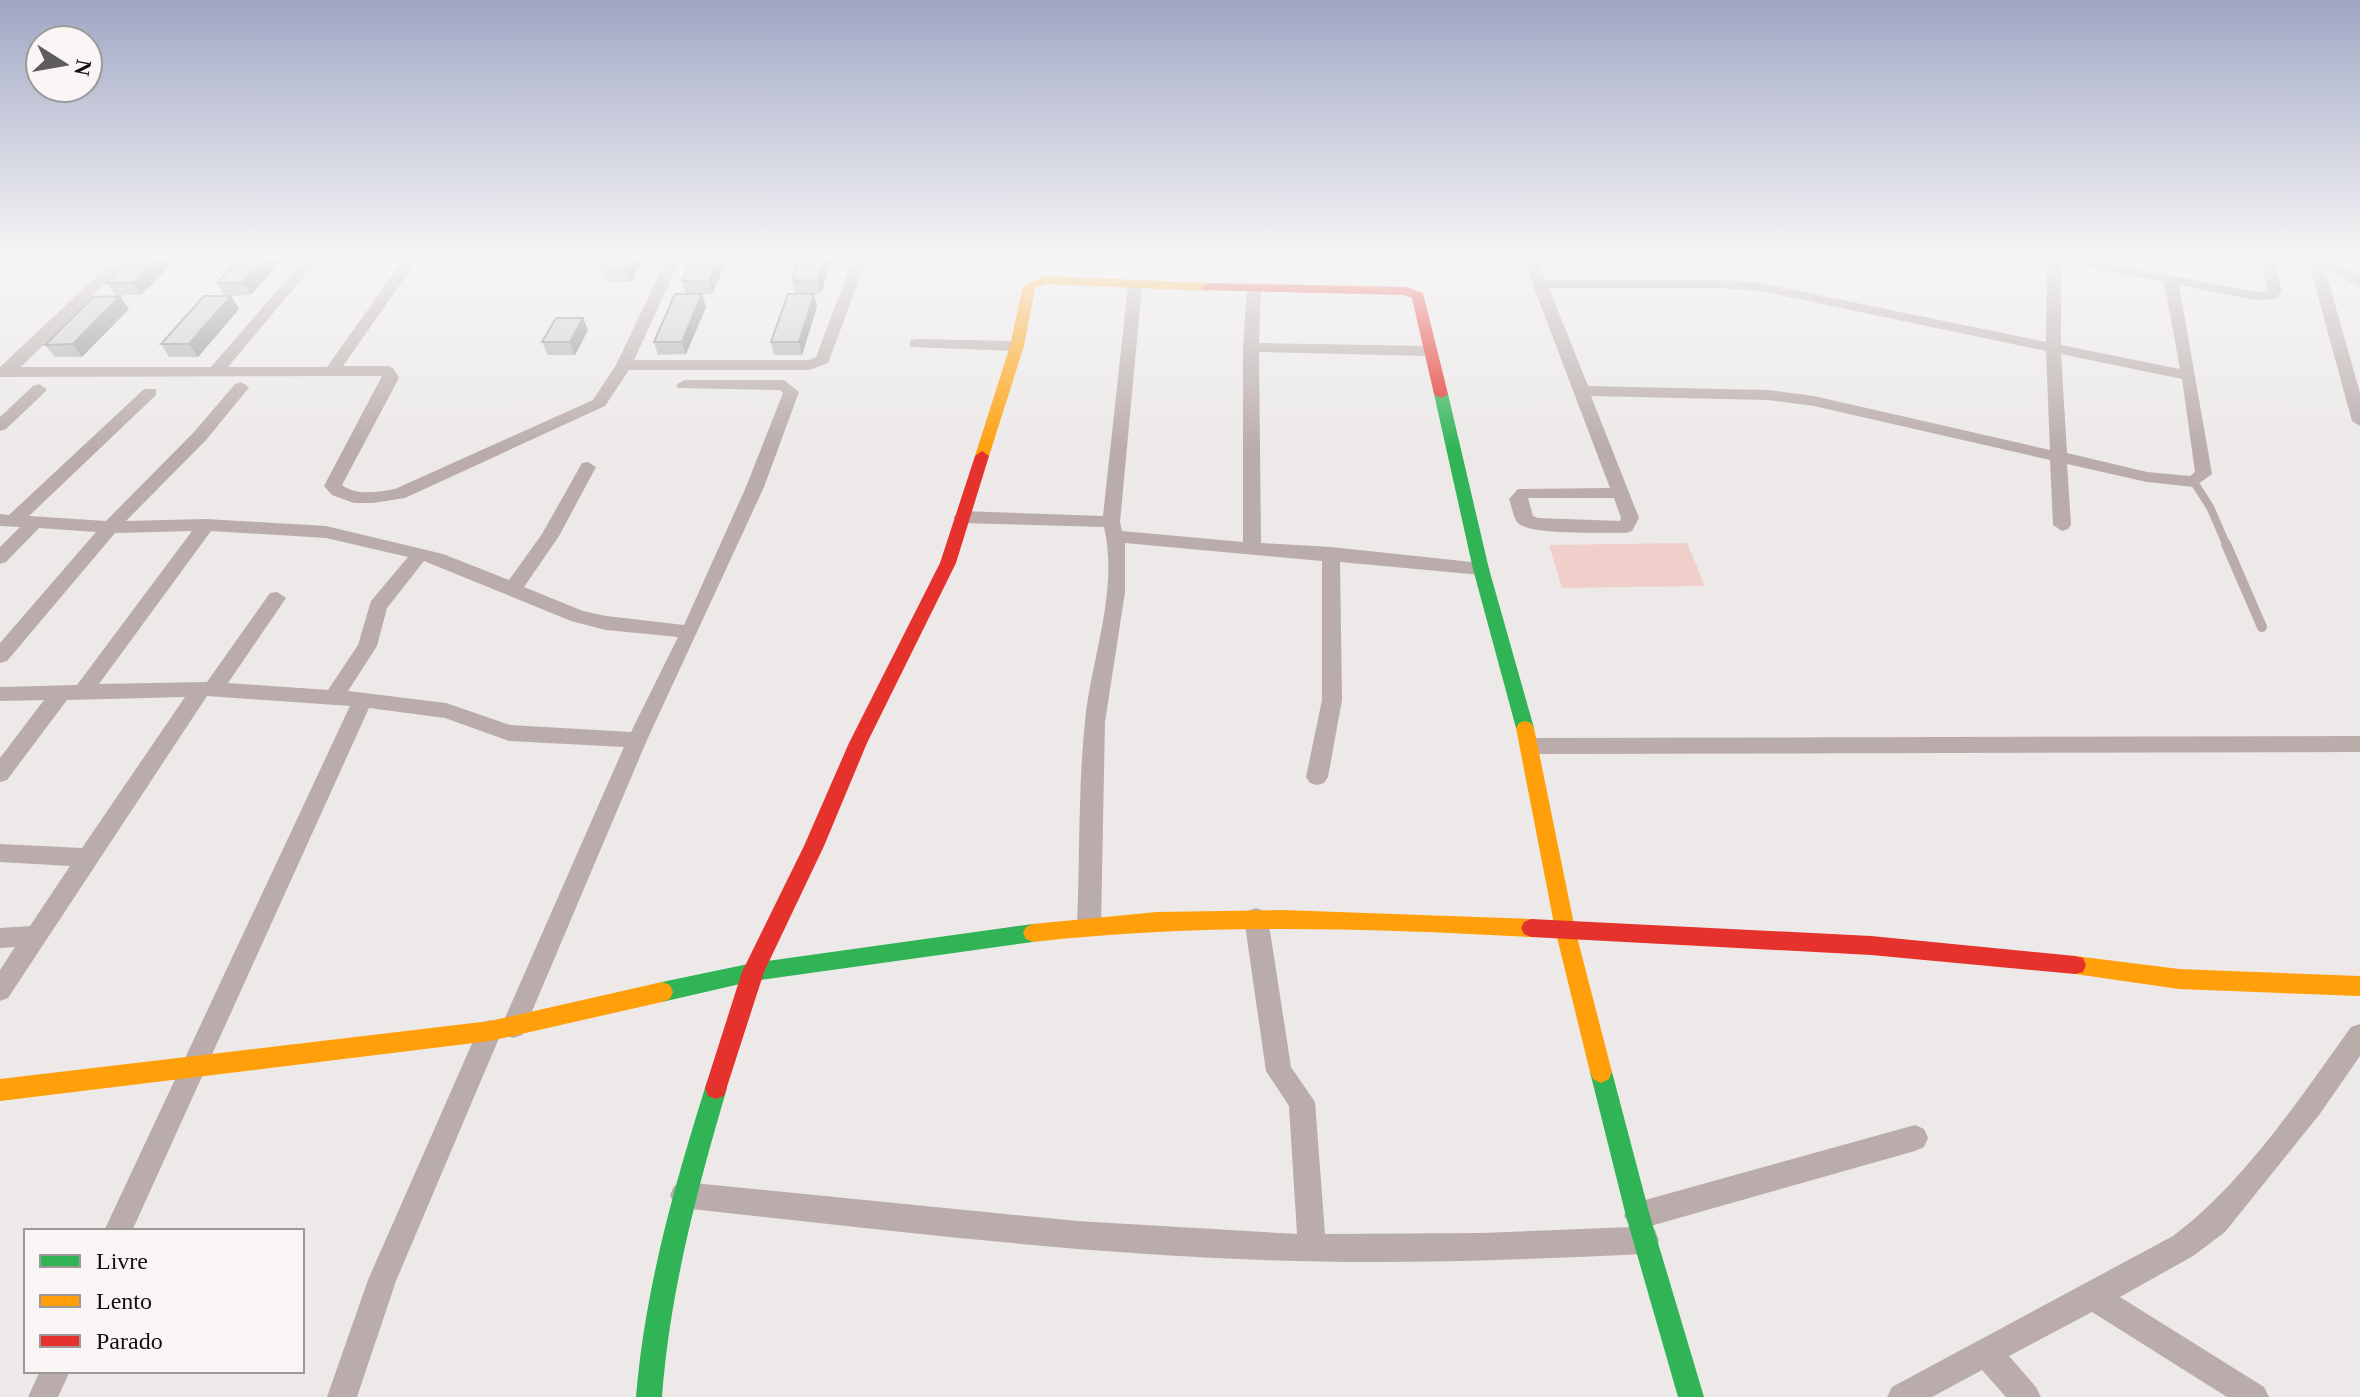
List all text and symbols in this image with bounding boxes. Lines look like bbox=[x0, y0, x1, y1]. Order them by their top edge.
north arrow bbox=[24, 24, 104, 104]
text: N bbox=[69, 58, 97, 78]
legend bbox=[24, 1229, 304, 1373]
text: Livre bbox=[96, 1248, 148, 1274]
text: Lento bbox=[96, 1288, 152, 1314]
text: Parado bbox=[96, 1328, 163, 1354]

